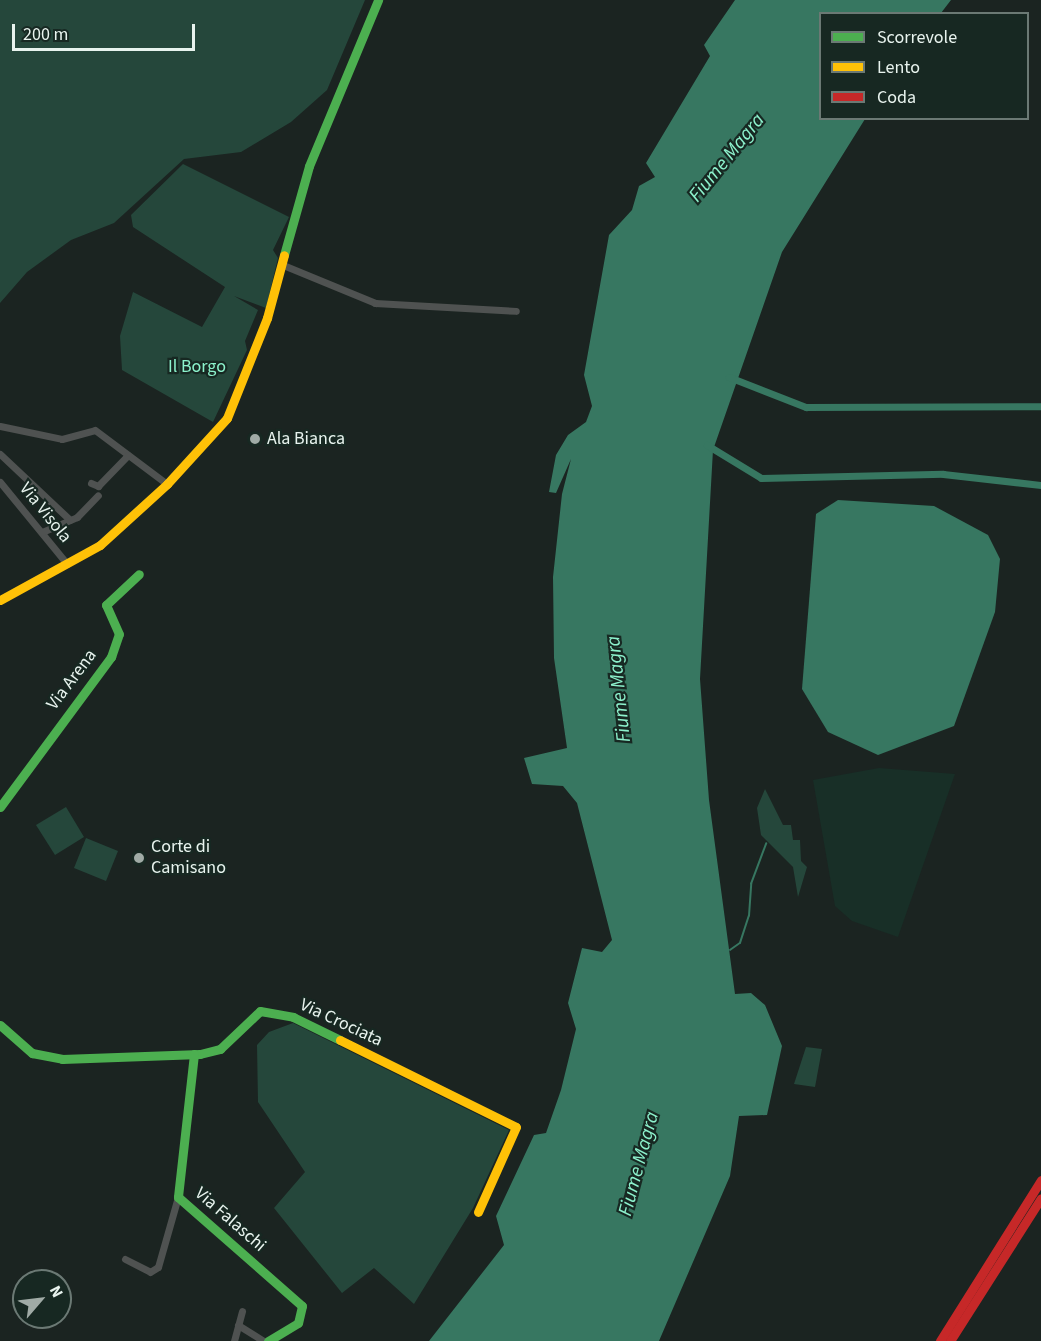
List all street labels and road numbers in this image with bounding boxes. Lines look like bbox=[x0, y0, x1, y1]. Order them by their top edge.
street label: Via Visola bbox=[14, 479, 76, 547]
street label: Via Arena bbox=[42, 646, 102, 714]
street label: Via Crociata bbox=[296, 994, 386, 1052]
street label: Via Falaschi bbox=[190, 1183, 270, 1257]

